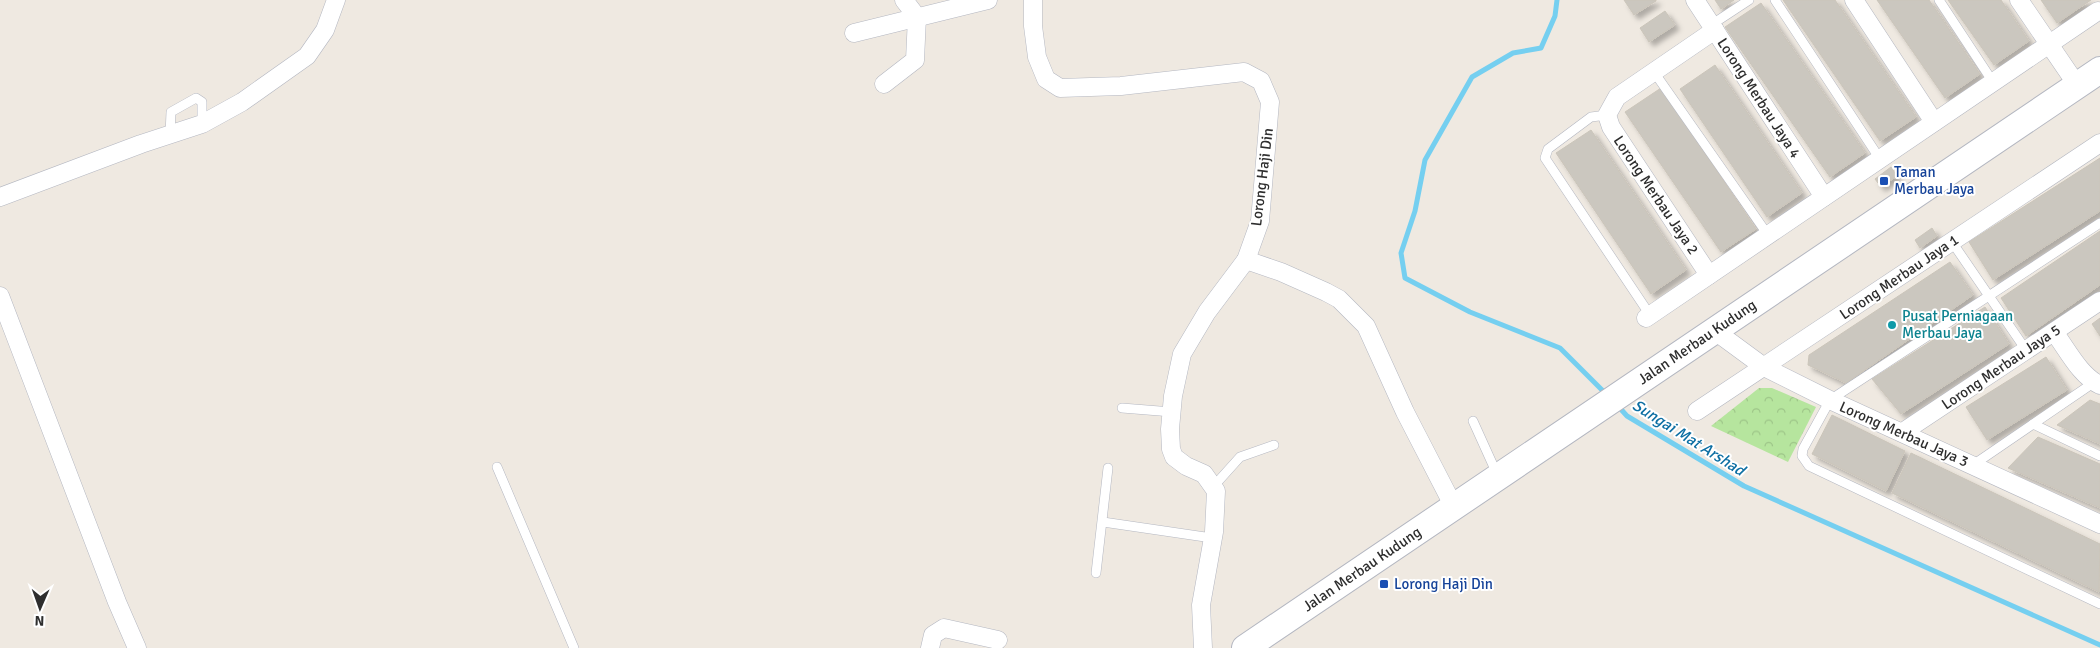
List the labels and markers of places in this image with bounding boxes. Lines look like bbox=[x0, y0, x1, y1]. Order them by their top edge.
place label: Taman Merbau Jaya bbox=[1894, 163, 1974, 198]
marker: Taman Merbau Jaya bbox=[1878, 175, 1890, 187]
place label: Pusat Perniagaan Merbau Jaya bbox=[1902, 307, 2013, 342]
marker: Pusat Perniagaan Merbau Jaya bbox=[1886, 319, 1898, 331]
place label: Lorong Haji Din bbox=[1394, 575, 1493, 593]
marker: Lorong Haji Din bbox=[1378, 578, 1390, 590]

